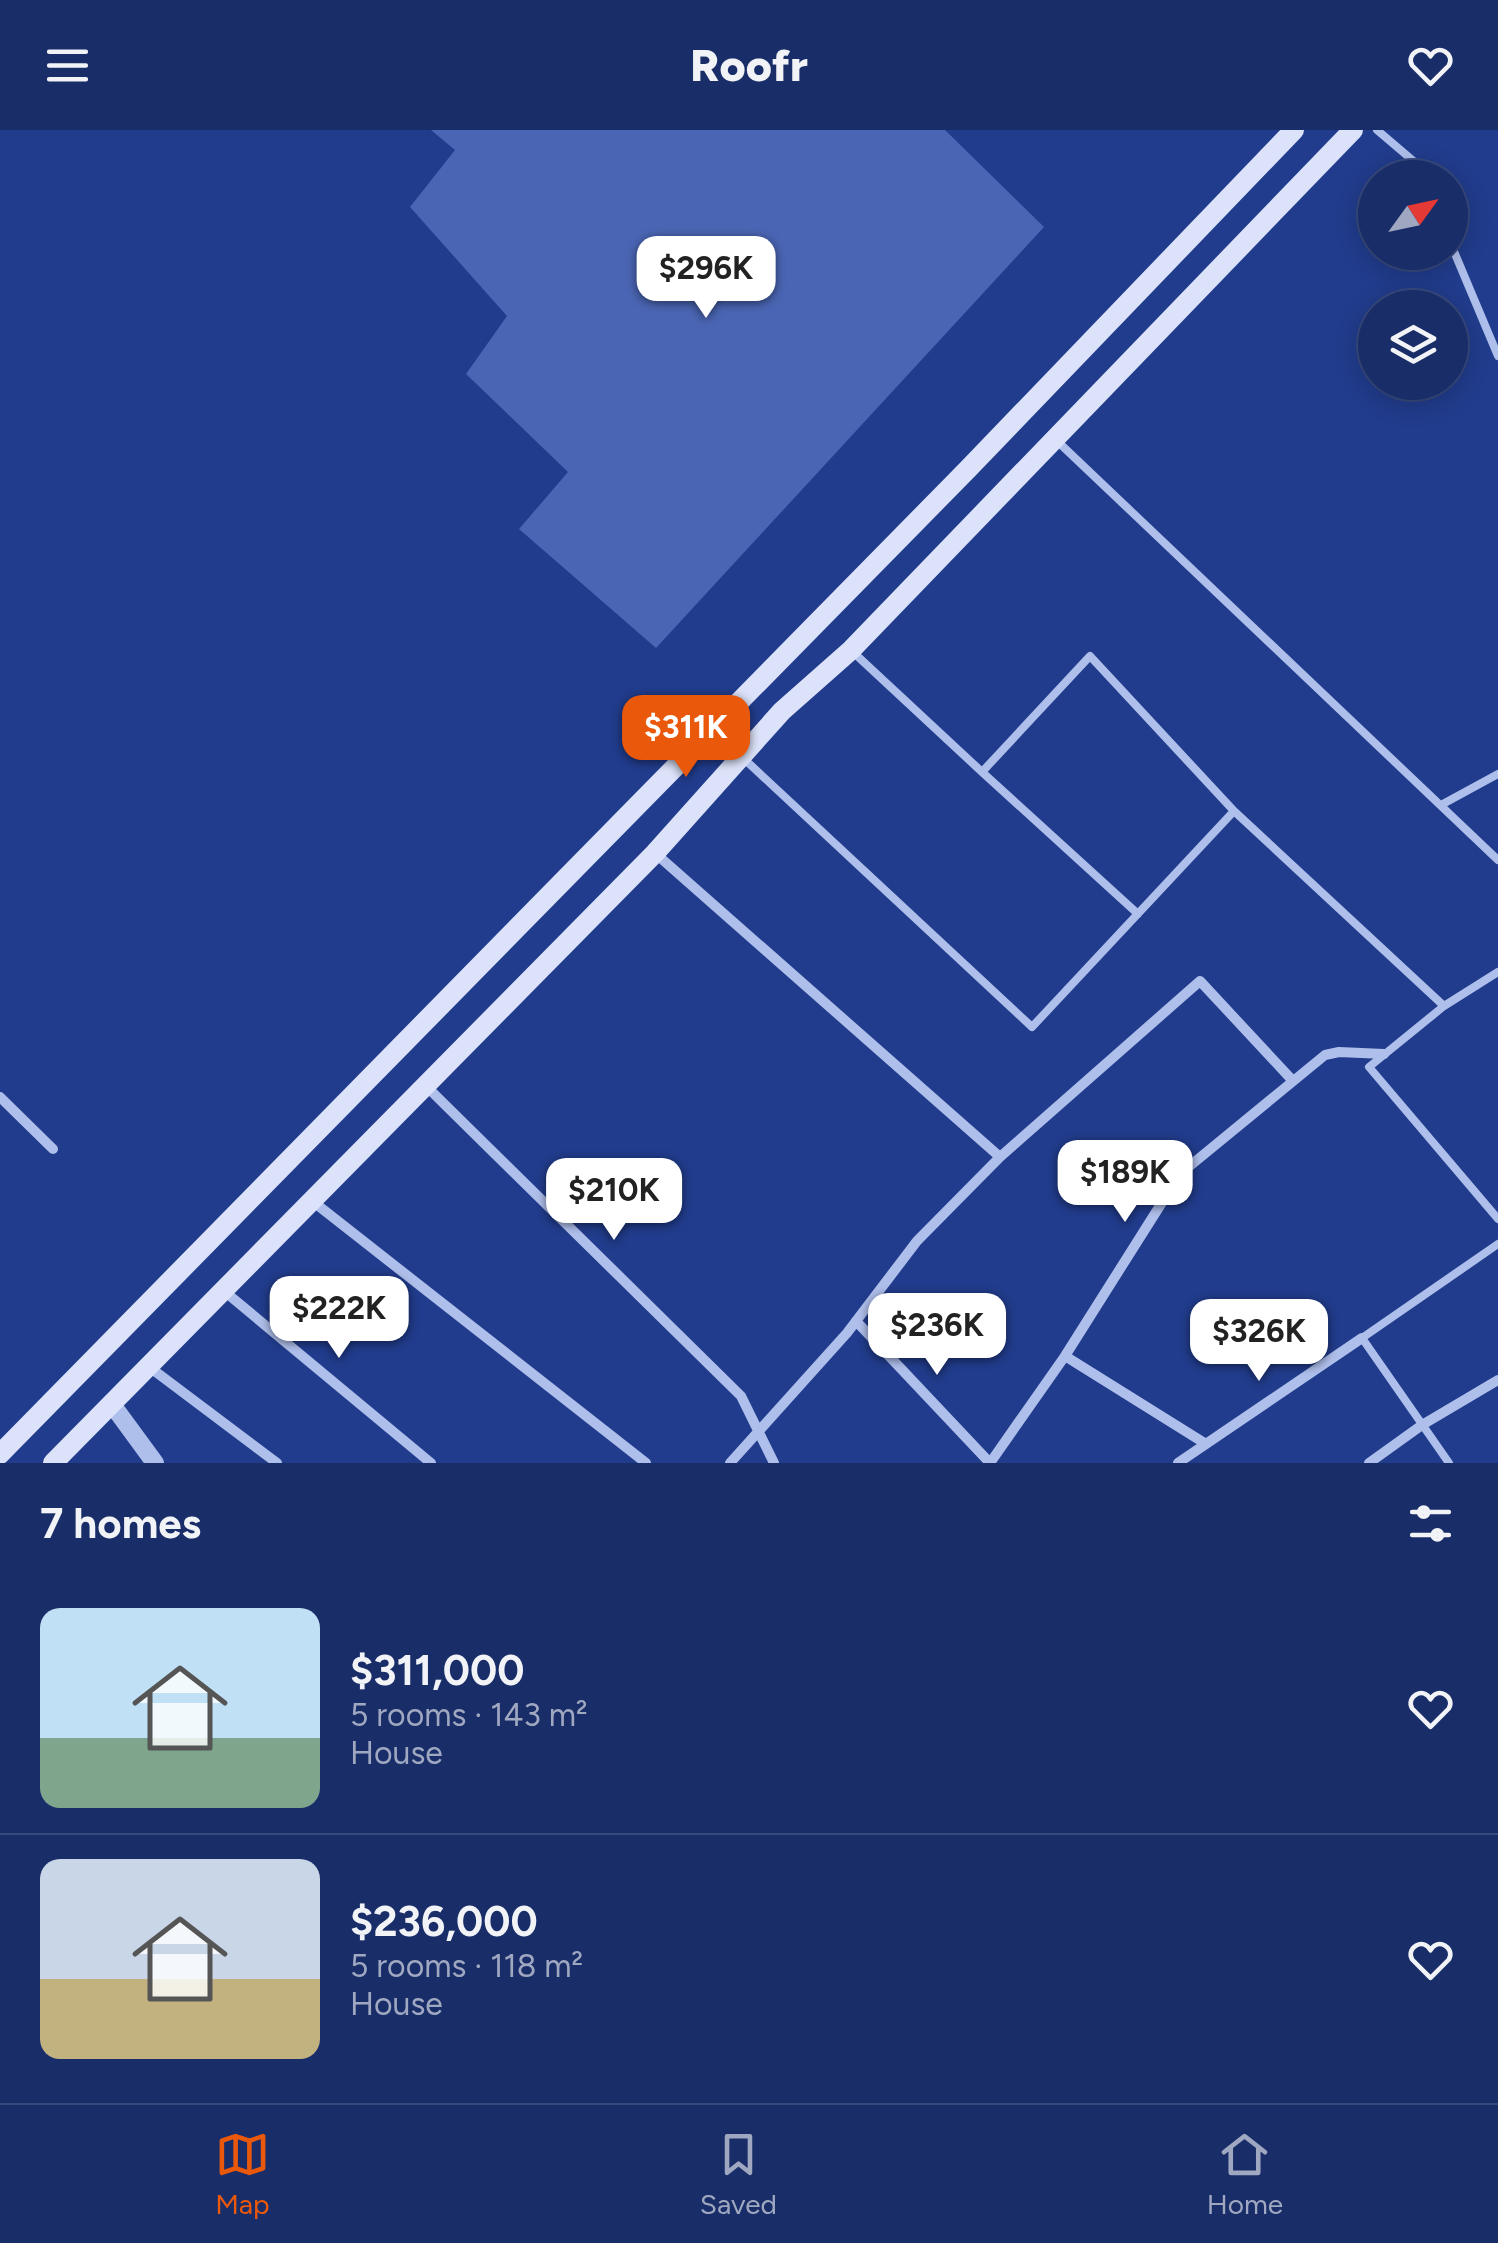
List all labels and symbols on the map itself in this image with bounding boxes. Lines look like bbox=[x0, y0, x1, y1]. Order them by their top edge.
north arrow bbox=[1358, 160, 1468, 270]
pin: $296K bbox=[636, 236, 776, 321]
pin: $311K bbox=[616, 695, 756, 780]
pin: $189K bbox=[1055, 1140, 1195, 1225]
pin: $210K bbox=[544, 1158, 684, 1243]
pin: $222K bbox=[269, 1276, 409, 1361]
pin: $236K bbox=[867, 1293, 1007, 1378]
pin: $326K bbox=[1189, 1299, 1329, 1384]

